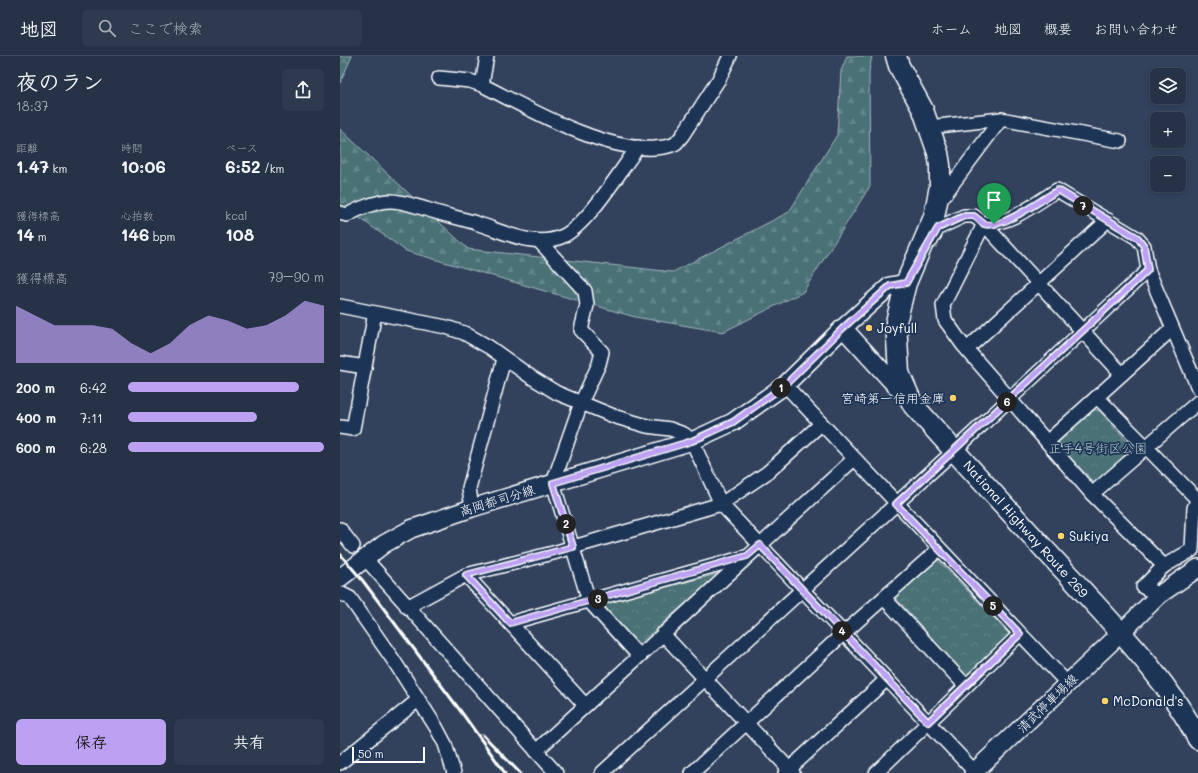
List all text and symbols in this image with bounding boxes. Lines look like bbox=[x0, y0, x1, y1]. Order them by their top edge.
search box bbox=[82, 10, 362, 46]
text: 地図 bbox=[20, 16, 58, 41]
icon: search bbox=[96, 17, 118, 39]
text: ここで検索 bbox=[128, 18, 203, 38]
text: ホーム bbox=[931, 19, 972, 38]
text: 地図 bbox=[994, 19, 1022, 38]
text: 概要 bbox=[1044, 19, 1072, 38]
text: お問い合わせ bbox=[1094, 19, 1178, 38]
text: 夜のラン bbox=[16, 67, 104, 96]
map controls bbox=[1150, 68, 1186, 192]
button: layers bbox=[1150, 68, 1186, 104]
button: share bbox=[282, 69, 324, 111]
text: 18:37 bbox=[16, 97, 49, 114]
button: + bbox=[1150, 112, 1186, 148]
text: 距離 bbox=[16, 140, 38, 155]
text: 時間 bbox=[121, 140, 143, 155]
text: ペース bbox=[225, 140, 258, 155]
text: 1.47 bbox=[16, 155, 49, 177]
text: 10:06 bbox=[121, 155, 166, 177]
text: 6:52 bbox=[225, 155, 260, 177]
button: − bbox=[1150, 156, 1186, 192]
text: km bbox=[49, 161, 67, 176]
text: /km bbox=[260, 161, 284, 176]
pin bbox=[977, 183, 1011, 224]
icon: arrive bbox=[983, 189, 1005, 211]
pin: 7 bbox=[1073, 196, 1093, 216]
text: 7 bbox=[1080, 198, 1086, 213]
text: 獲得標高 bbox=[16, 208, 60, 223]
text: 心拍数 bbox=[121, 208, 154, 223]
text: kcal bbox=[225, 208, 247, 223]
text: 14 bbox=[16, 223, 34, 245]
text: 146 bbox=[121, 223, 149, 245]
text: 108 bbox=[225, 223, 254, 245]
text: m bbox=[34, 229, 47, 244]
text: bpm bbox=[149, 229, 175, 244]
text: 79–90 m bbox=[268, 268, 324, 285]
text: 獲得標高 bbox=[16, 269, 68, 286]
place label: Joyfull bbox=[877, 319, 917, 336]
marker: Joyfull bbox=[864, 323, 874, 333]
pin: 1 bbox=[771, 378, 791, 398]
text: 200 m bbox=[16, 379, 55, 396]
text: 6:42 bbox=[80, 379, 107, 396]
text: 1 bbox=[779, 380, 783, 395]
place label: 宮崎第一信用金庫 bbox=[841, 389, 945, 406]
pin: 6 bbox=[997, 392, 1017, 412]
marker: 宮崎第一信用金庫 bbox=[948, 393, 958, 403]
text: 6 bbox=[1004, 394, 1010, 409]
text: 400 m bbox=[16, 409, 56, 426]
text: 7:11 bbox=[80, 409, 103, 426]
text: 600 m bbox=[16, 439, 56, 456]
text: 6:28 bbox=[80, 439, 107, 456]
park label: 正手4号街区公園 bbox=[1049, 439, 1147, 456]
street label: National Highway Route 269 bbox=[960, 456, 1093, 601]
street label: 高岡都司分線 bbox=[457, 480, 538, 519]
pin: 2 bbox=[556, 514, 576, 534]
text: 2 bbox=[563, 516, 569, 531]
place label: Sukiya bbox=[1069, 527, 1109, 544]
marker: Sukiya bbox=[1056, 531, 1066, 541]
pin: 3 bbox=[588, 589, 608, 609]
text: 3 bbox=[595, 591, 601, 606]
pin: 5 bbox=[983, 596, 1003, 616]
text: 5 bbox=[990, 598, 996, 613]
pin: 4 bbox=[832, 621, 852, 641]
text: 4 bbox=[839, 623, 845, 638]
street label: 清武停車場線 bbox=[1013, 669, 1081, 736]
place label: McDonald's bbox=[1113, 692, 1184, 709]
marker: McDonald's bbox=[1100, 696, 1110, 706]
button: 保存 bbox=[16, 719, 166, 765]
button: 共有 bbox=[174, 719, 324, 765]
scale bar bbox=[352, 745, 425, 764]
text: 50 m bbox=[358, 746, 384, 761]

